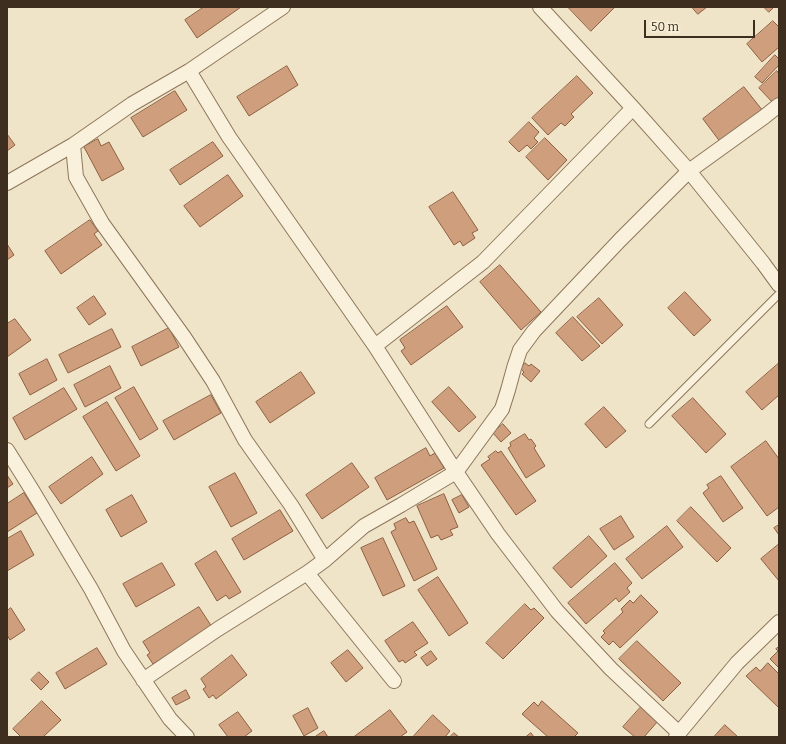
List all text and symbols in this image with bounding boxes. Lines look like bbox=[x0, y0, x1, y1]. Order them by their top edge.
scale bar bbox=[646, 12, 757, 38]
text: 50 m bbox=[651, 20, 679, 34]

